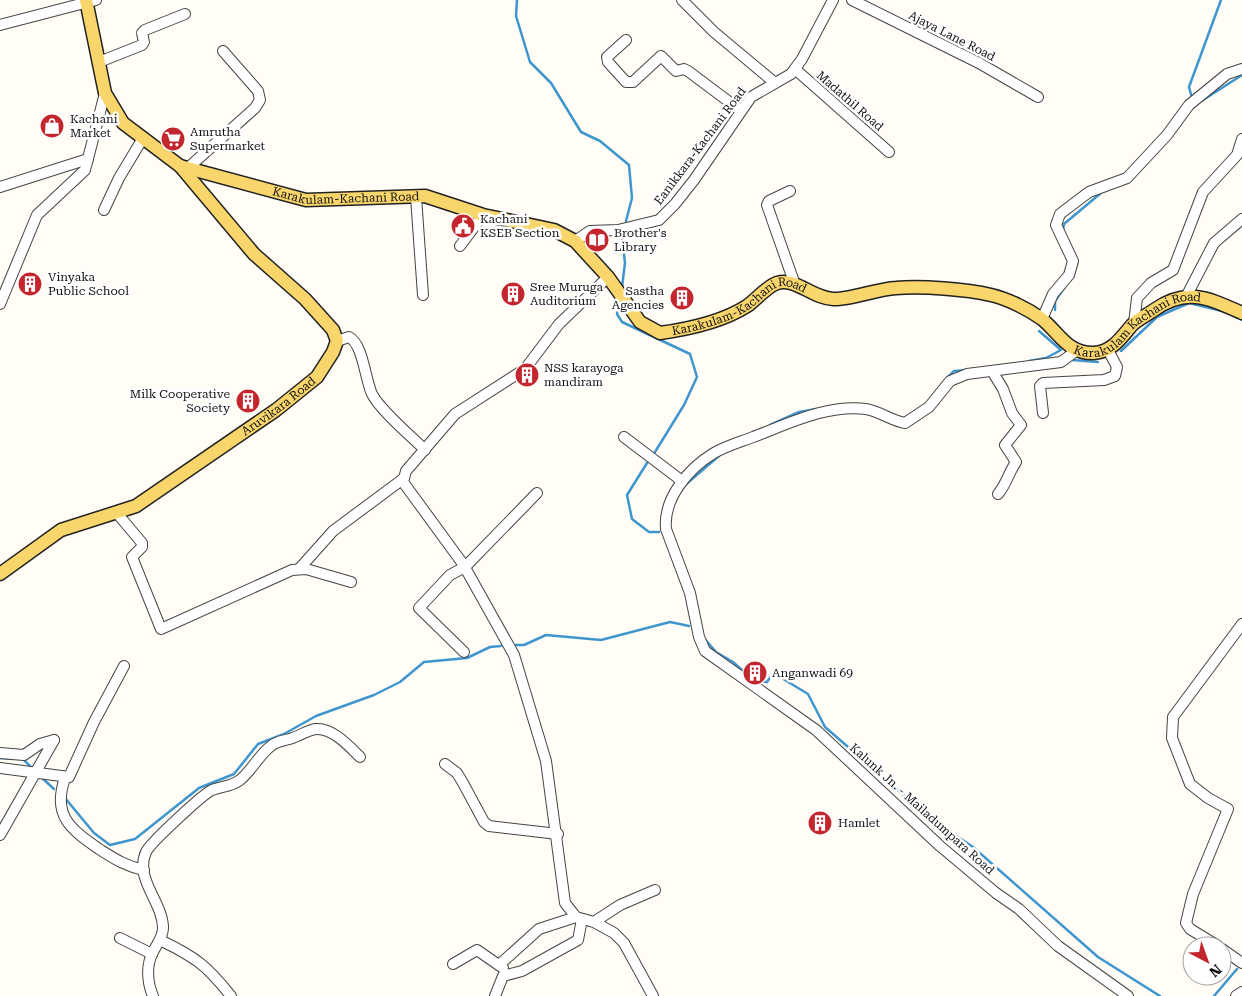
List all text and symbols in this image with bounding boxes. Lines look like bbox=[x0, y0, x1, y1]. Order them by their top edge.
street label: Ajaya Lane Road bbox=[906, 8, 998, 64]
street label: Madathil Road bbox=[814, 68, 887, 134]
street label: Eanikkara-Kachani Road bbox=[651, 84, 749, 207]
place label: Kachani Market bbox=[70, 112, 118, 140]
shop icon: Kachani Market bbox=[39, 113, 65, 139]
place label: Amrutha Supermarket bbox=[190, 125, 266, 153]
supermarket icon: Amrutha Supermarket bbox=[160, 126, 186, 152]
street label: Karakulam-Kachani Road bbox=[271, 184, 420, 207]
place label: Kachani KSEB Section bbox=[480, 212, 560, 240]
public building icon: Kachani KSEB Section bbox=[450, 213, 476, 239]
place label: Brother's Library bbox=[614, 226, 667, 254]
library icon: Brother's Library bbox=[584, 227, 610, 253]
place label: Vinyaka Public School bbox=[48, 270, 129, 298]
building icon: Vinyaka Public School bbox=[17, 271, 43, 297]
street label: Karakulam-Kachani Road bbox=[671, 275, 809, 338]
place label: Sree Muruga Auditorium bbox=[530, 280, 603, 308]
building icon: Sree Muruga Auditorium bbox=[500, 281, 526, 307]
place label: Sastha Agencies bbox=[612, 284, 664, 312]
building icon: Sastha Agencies bbox=[669, 285, 695, 311]
street label: Karakulam Kachani Road bbox=[1072, 290, 1202, 360]
place label: NSS karayoga mandiram bbox=[544, 361, 624, 389]
building icon: NSS karayoga mandiram bbox=[514, 362, 540, 388]
street label: Aruvikara Road bbox=[239, 374, 319, 439]
place label: Milk Cooperative Society bbox=[130, 387, 231, 415]
building icon: Milk Cooperative Society bbox=[235, 388, 261, 414]
building icon: Anganwadi 69 bbox=[742, 660, 768, 686]
place label: Anganwadi 69 bbox=[772, 666, 853, 680]
street label: Kalunk Jn. - Mailadumpara Road bbox=[847, 741, 997, 878]
building icon: Hamlet bbox=[807, 810, 833, 836]
place label: Hamlet bbox=[838, 816, 880, 830]
north arrow bbox=[1182, 936, 1232, 986]
text: N bbox=[1206, 961, 1225, 981]

